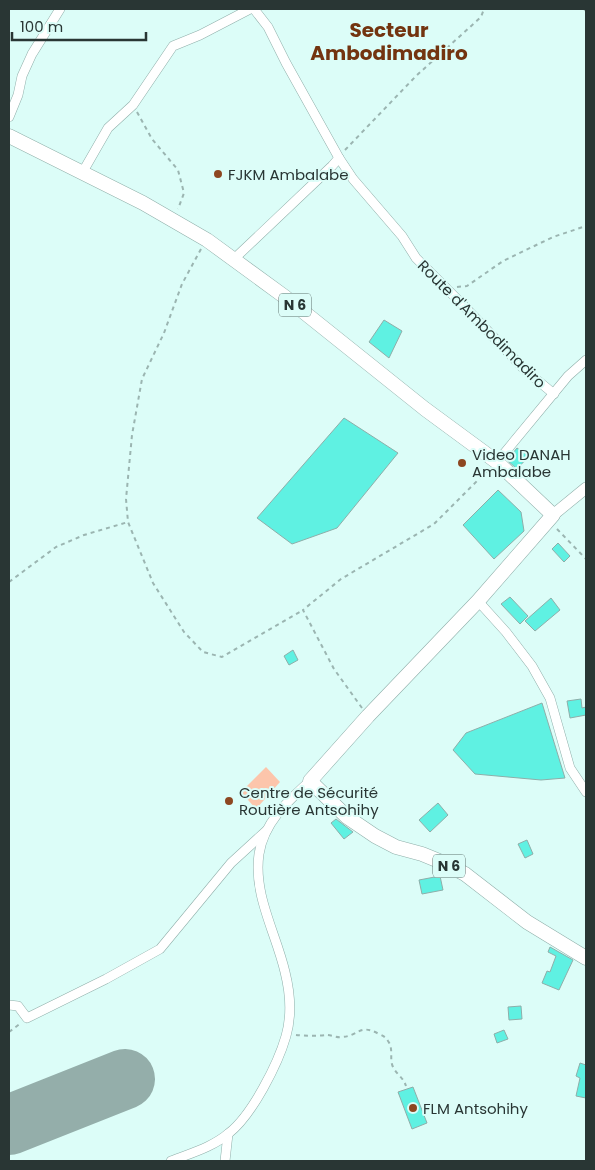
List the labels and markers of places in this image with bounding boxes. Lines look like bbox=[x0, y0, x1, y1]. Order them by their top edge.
place label: FJKM Ambalabe bbox=[228, 164, 349, 185]
marker: FJKM Ambalabe bbox=[212, 168, 224, 180]
place label: Video DANAH Ambalabe bbox=[472, 444, 571, 482]
marker: Video DANAH Ambalabe bbox=[456, 457, 468, 469]
place label: Centre de Sécurité Routière Antsohihy bbox=[239, 782, 379, 820]
marker: Centre de Sécurité Routière Antsohihy bbox=[223, 795, 235, 807]
place label: FLM Antsohihy bbox=[423, 1098, 528, 1119]
marker: FLM Antsohihy bbox=[407, 1102, 419, 1114]

